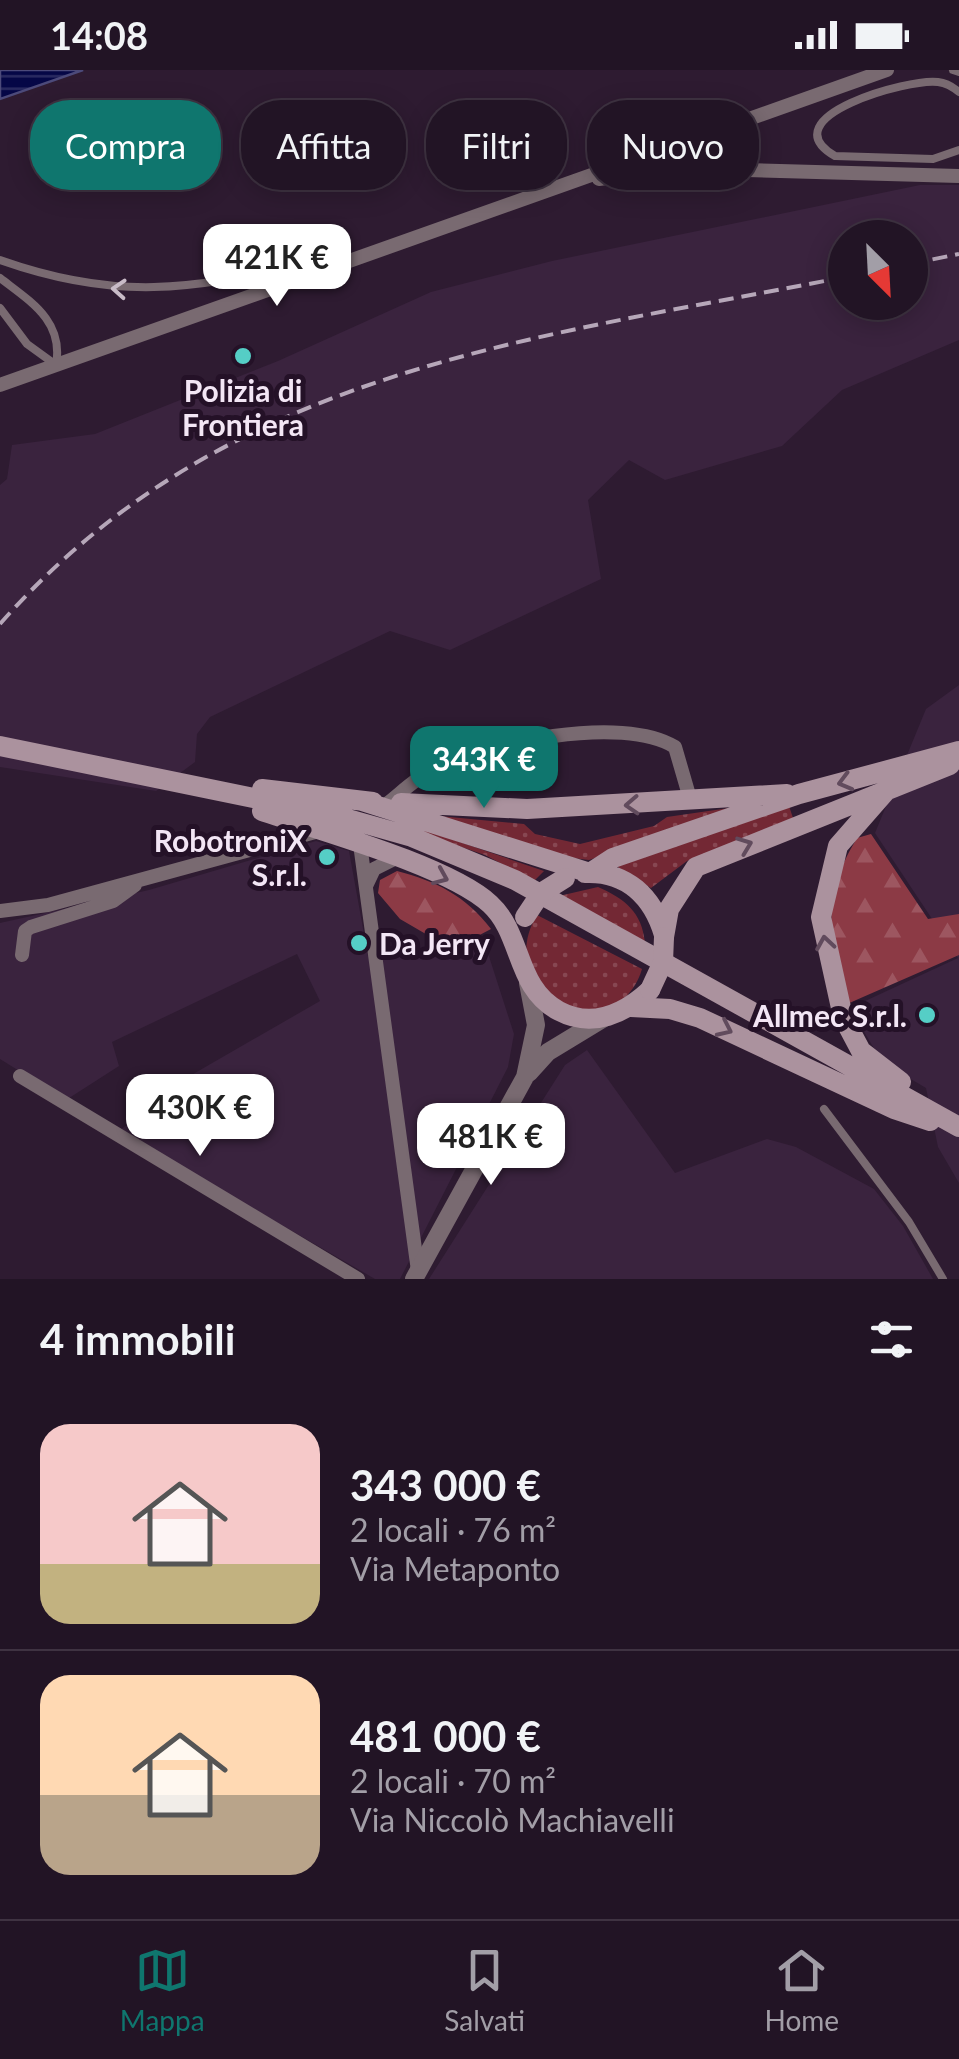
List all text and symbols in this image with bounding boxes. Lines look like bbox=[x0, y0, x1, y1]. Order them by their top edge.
text: 14:08 bbox=[50, 12, 148, 58]
chip: Compra bbox=[30, 100, 221, 190]
chip: Affitta bbox=[241, 100, 406, 190]
chip: Filtri bbox=[426, 100, 567, 190]
chip: Nuovo bbox=[587, 100, 759, 190]
north arrow bbox=[828, 220, 928, 320]
map controls bbox=[828, 220, 928, 320]
pin: 421K € bbox=[196, 224, 358, 309]
text: 421K € bbox=[225, 237, 329, 276]
one-way arrow bbox=[111, 278, 127, 300]
marker: Polizia di Frontiera bbox=[232, 345, 254, 367]
place label: Polizia di Frontiera bbox=[182, 372, 304, 442]
pin: 343K € bbox=[403, 726, 565, 811]
text: 343K € bbox=[432, 739, 536, 778]
one-way arrow bbox=[837, 770, 854, 791]
one-way arrow bbox=[623, 794, 639, 815]
place label: RobotroniX S.r.l. bbox=[154, 822, 308, 892]
one-way arrow bbox=[735, 837, 753, 857]
marker: RobotroniX S.r.l. bbox=[316, 846, 338, 868]
one-way arrow bbox=[431, 865, 449, 885]
place label: Da Jerry bbox=[379, 925, 490, 961]
marker: Da Jerry bbox=[348, 932, 370, 954]
one-way arrow bbox=[815, 935, 836, 951]
place label: Allmec S.r.l. bbox=[752, 997, 907, 1033]
marker: Allmec S.r.l. bbox=[916, 1004, 938, 1026]
one-way arrow bbox=[715, 1017, 733, 1037]
pin: 430K € bbox=[119, 1074, 281, 1159]
text: 430K € bbox=[148, 1087, 252, 1126]
pin: 481K € bbox=[410, 1103, 572, 1188]
text: 481K € bbox=[439, 1116, 543, 1155]
icon: filters bbox=[864, 1312, 919, 1367]
text: 4 immobili bbox=[40, 1314, 235, 1364]
text: 343 000 € bbox=[350, 1460, 541, 1510]
icon: home bbox=[120, 1464, 240, 1584]
text: 2 locali · 76 m² bbox=[350, 1510, 556, 1549]
text: Via Metaponto bbox=[350, 1549, 560, 1588]
text: 481 000 € bbox=[350, 1711, 541, 1761]
icon: home bbox=[120, 1715, 240, 1835]
text: 2 locali · 70 m² bbox=[350, 1761, 556, 1800]
text: Via Niccolò Machiavelli bbox=[350, 1800, 675, 1839]
tab: Mappa bbox=[120, 1943, 205, 2037]
tab: Salvati bbox=[444, 1943, 525, 2037]
tab: Home bbox=[765, 1943, 839, 2037]

